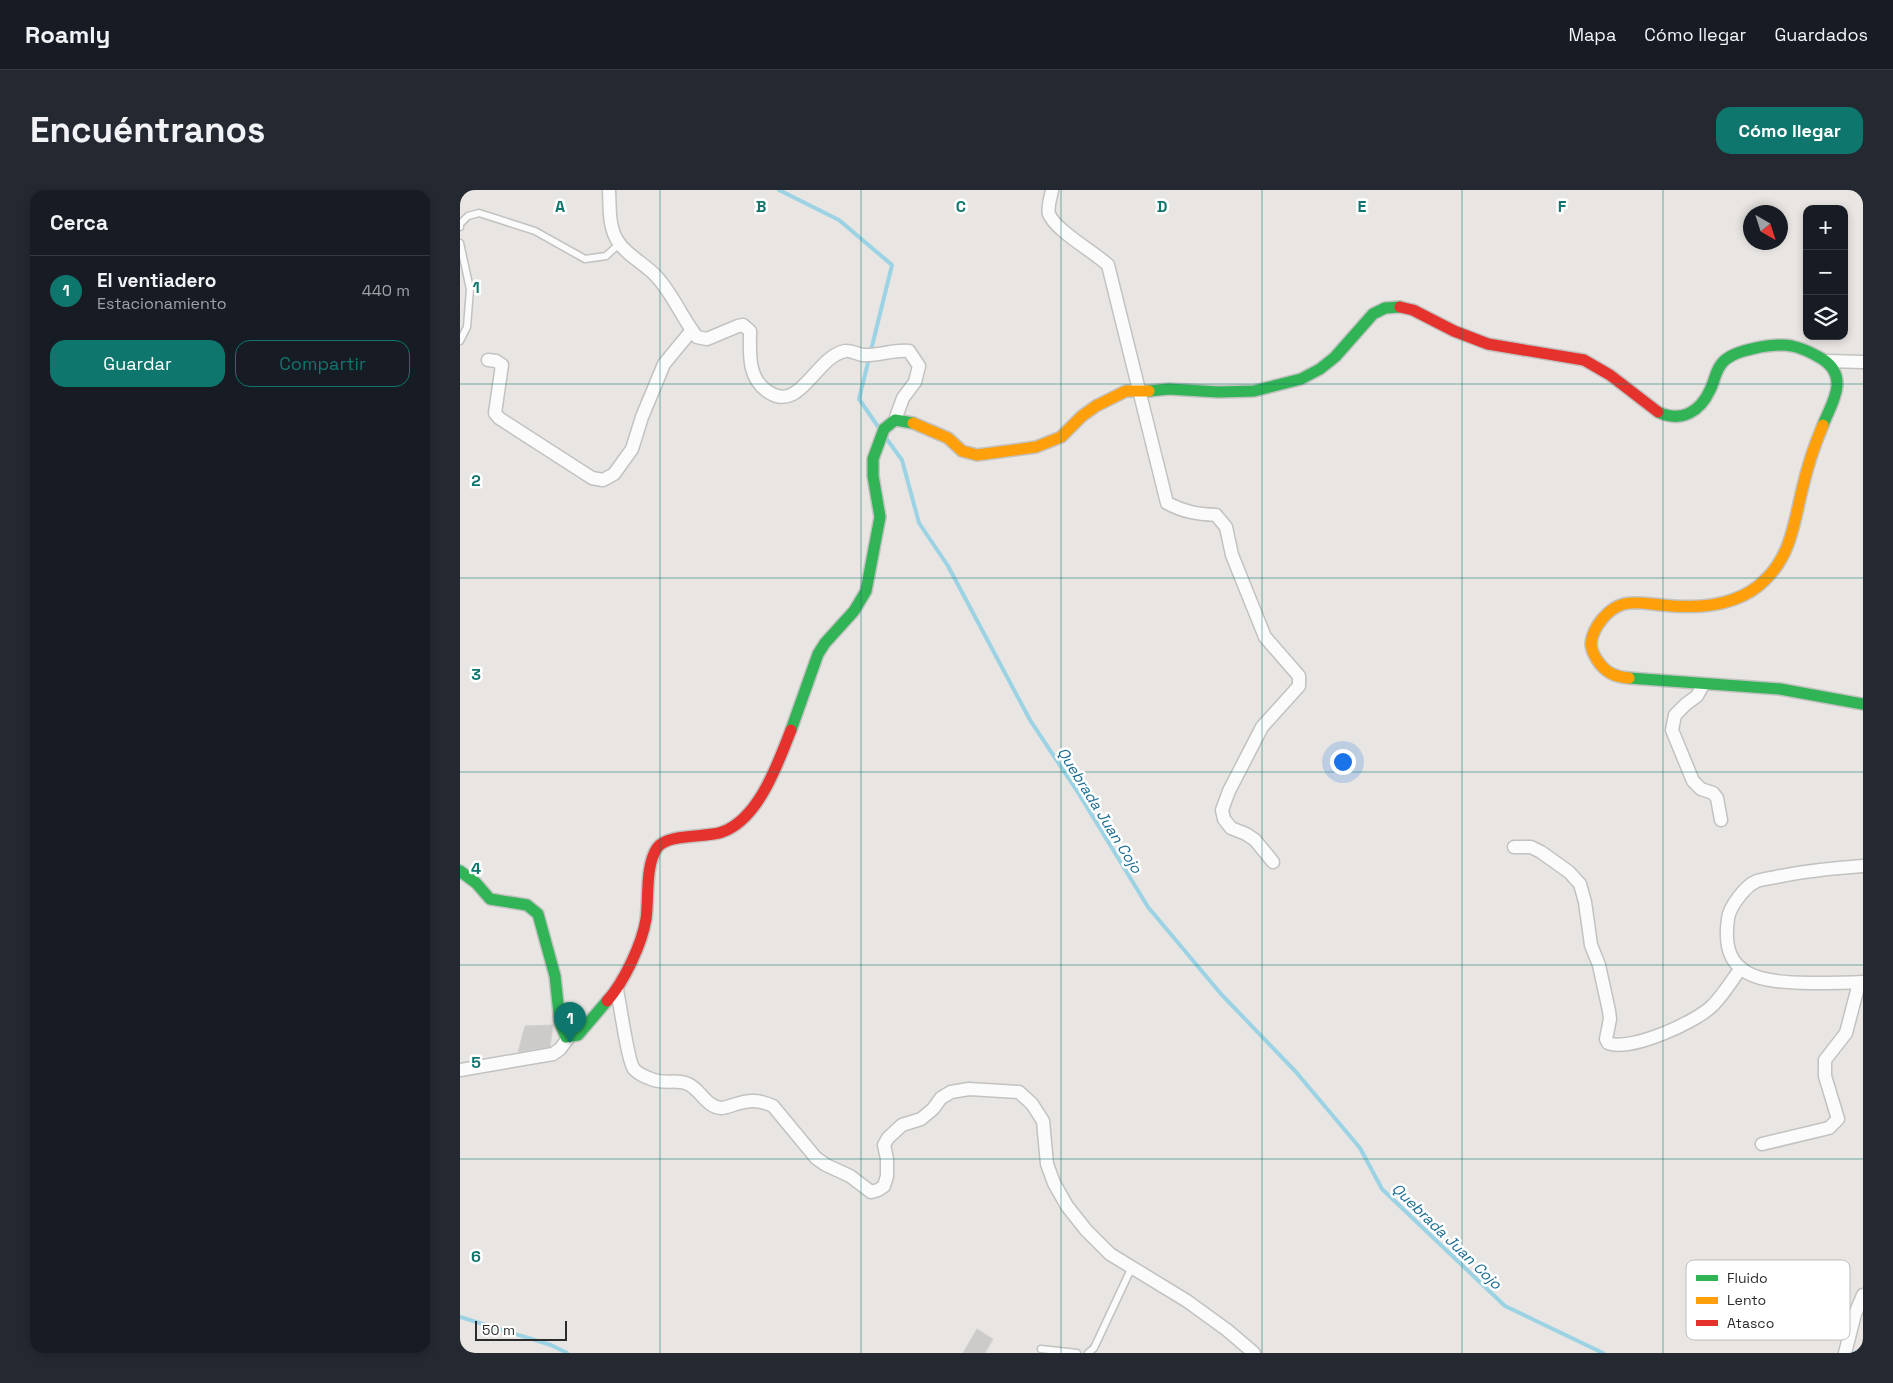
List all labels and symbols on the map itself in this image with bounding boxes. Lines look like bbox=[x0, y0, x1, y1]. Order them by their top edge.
text: A bbox=[555, 196, 565, 217]
text: B bbox=[756, 196, 766, 217]
text: C bbox=[956, 196, 966, 217]
text: D bbox=[1157, 196, 1167, 217]
text: E bbox=[1358, 196, 1367, 217]
text: F bbox=[1558, 196, 1567, 217]
north arrow bbox=[1743, 205, 1788, 250]
text: 1 bbox=[472, 277, 480, 298]
text: 2 bbox=[471, 470, 481, 491]
text: 3 bbox=[471, 664, 481, 685]
water label: Quebrada Juan Cojo bbox=[1054, 743, 1147, 877]
your location bbox=[1330, 749, 1356, 775]
text: 4 bbox=[471, 858, 481, 879]
pin: 1 bbox=[554, 1002, 586, 1043]
text: 5 bbox=[471, 1052, 481, 1073]
water label: Quebrada Juan Cojo bbox=[1388, 1179, 1506, 1294]
text: 6 bbox=[471, 1246, 481, 1267]
legend bbox=[1686, 1260, 1850, 1340]
text: Fluido bbox=[1727, 1269, 1768, 1287]
text: Lento bbox=[1727, 1291, 1766, 1309]
text: Atasco bbox=[1727, 1314, 1774, 1332]
scale bar bbox=[475, 1318, 568, 1341]

